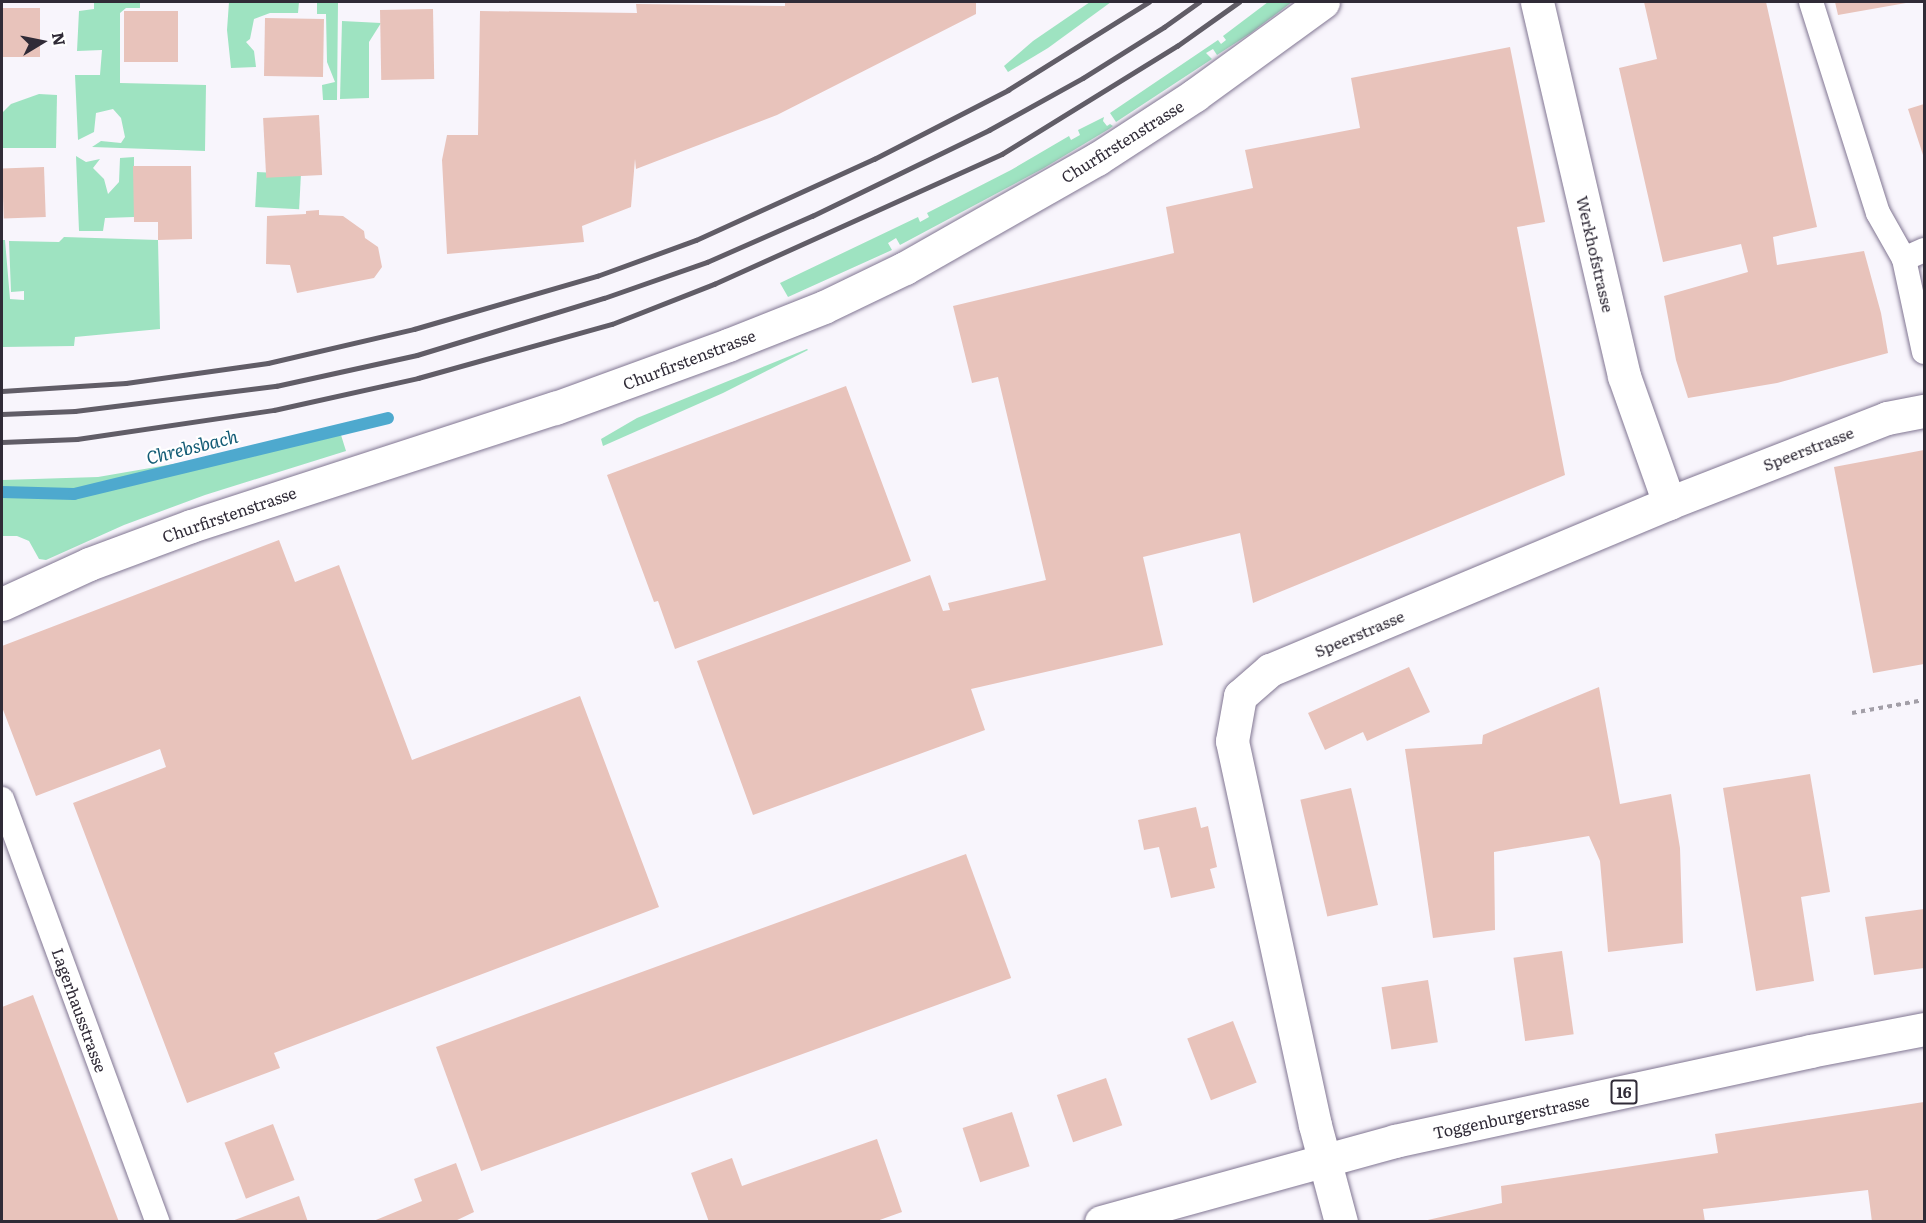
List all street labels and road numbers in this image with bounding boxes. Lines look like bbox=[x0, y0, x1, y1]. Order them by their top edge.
street label: Churfirstenstrasse bbox=[1057, 96, 1187, 186]
street label: Werkhofstrasse bbox=[1573, 194, 1619, 314]
street label: Churfirstenstrasse bbox=[620, 325, 758, 393]
street label: Speerstrasse bbox=[1760, 422, 1856, 474]
street label: Churfirstenstrasse bbox=[159, 482, 299, 546]
street label: Speerstrasse bbox=[1311, 606, 1407, 660]
street label: Lagerhausstrasse bbox=[49, 945, 111, 1075]
road number: 16 bbox=[1610, 1080, 1638, 1104]
street label: Toggenburgerstrasse bbox=[1431, 1090, 1591, 1142]

